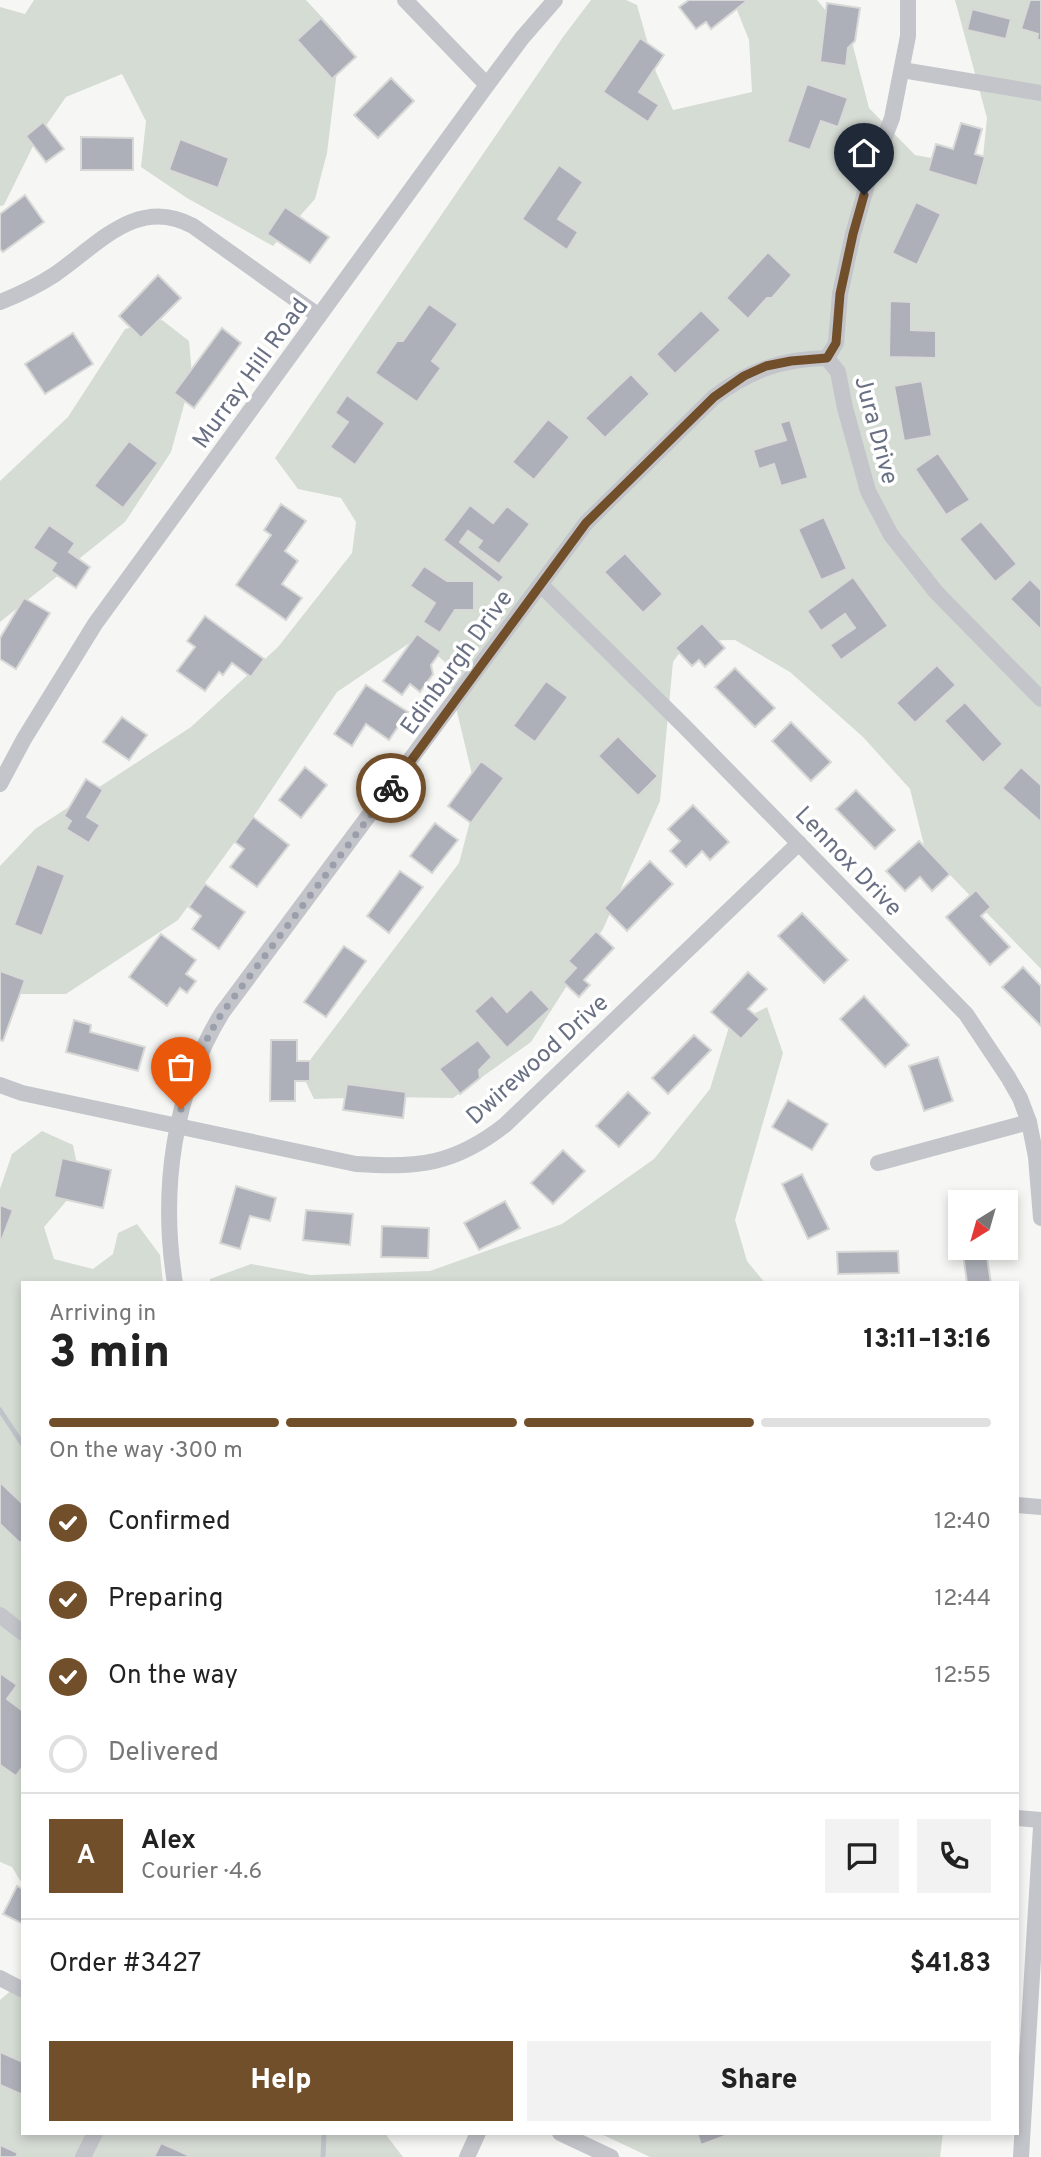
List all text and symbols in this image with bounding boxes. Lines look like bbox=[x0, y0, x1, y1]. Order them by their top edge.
pin bbox=[834, 123, 894, 195]
icon: home bbox=[845, 134, 883, 172]
street label: Murray Hill Road bbox=[187, 293, 316, 455]
street label: Jura Drive bbox=[846, 373, 904, 488]
street label: Edinburgh Drive bbox=[395, 585, 520, 742]
courier bbox=[356, 753, 426, 823]
icon: bike bbox=[372, 769, 410, 807]
street label: Lennox Drive bbox=[787, 801, 908, 924]
street label: Dwirewood Drive bbox=[461, 989, 616, 1132]
pin bbox=[151, 1037, 211, 1109]
icon: bag bbox=[162, 1048, 200, 1086]
north arrow bbox=[948, 1190, 1018, 1260]
map controls bbox=[948, 1190, 1018, 1260]
text: Arriving in bbox=[49, 1300, 156, 1329]
text: 13:11–13:16 bbox=[863, 1324, 991, 1357]
text: 3 min bbox=[49, 1325, 170, 1384]
text: On the way · 300 m bbox=[49, 1437, 243, 1466]
icon: check bbox=[49, 1504, 87, 1542]
text: Confirmed bbox=[108, 1506, 231, 1539]
text: 12:40 bbox=[934, 1508, 991, 1537]
icon: check bbox=[49, 1581, 87, 1619]
text: Preparing bbox=[108, 1583, 223, 1616]
text: 12:44 bbox=[935, 1585, 991, 1614]
icon: check bbox=[49, 1658, 87, 1696]
text: On the way bbox=[108, 1660, 238, 1693]
text: 12:55 bbox=[935, 1662, 991, 1691]
text: Delivered bbox=[108, 1737, 219, 1770]
button: chat bbox=[825, 1819, 899, 1893]
button: phone bbox=[917, 1819, 991, 1893]
text: Alex bbox=[141, 1825, 196, 1858]
text: A bbox=[77, 1840, 95, 1873]
text: Courier · 4.6 bbox=[141, 1858, 262, 1887]
text: Order #3427 bbox=[49, 1948, 201, 1981]
text: $41.83 bbox=[910, 1948, 991, 1981]
button: Help bbox=[49, 2041, 513, 2121]
button: Share bbox=[527, 2041, 991, 2121]

